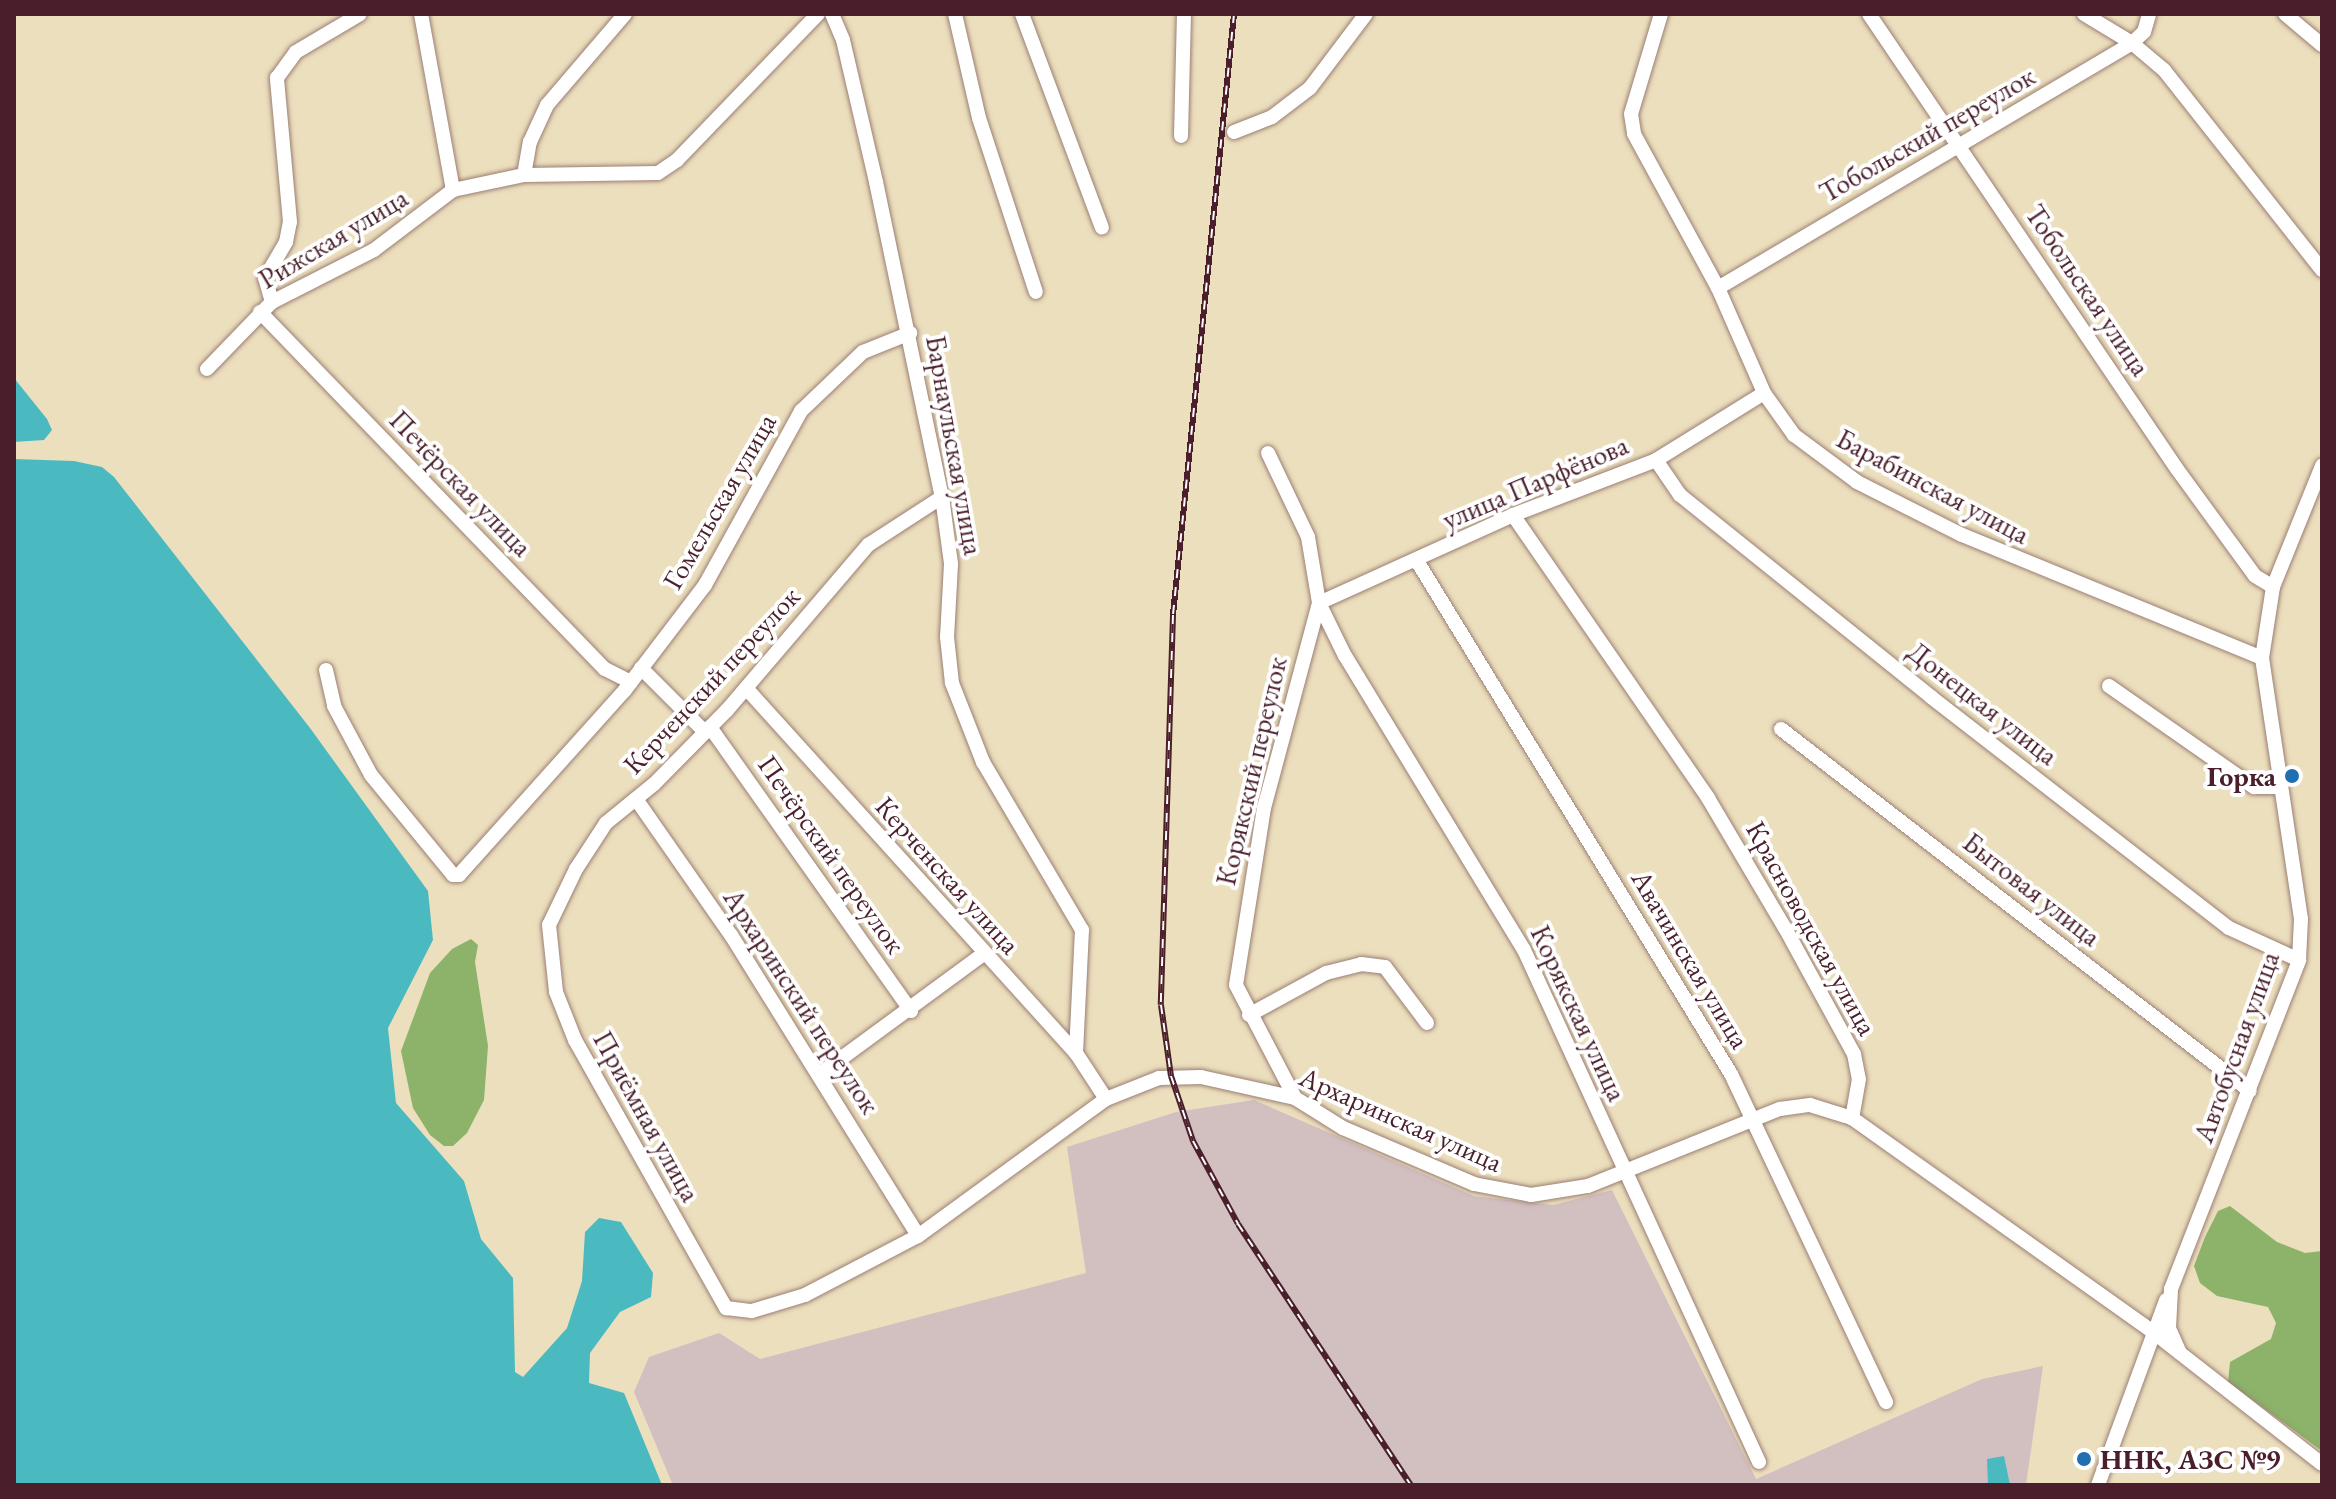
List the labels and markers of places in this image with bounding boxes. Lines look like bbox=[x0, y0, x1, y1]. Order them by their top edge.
place label: Горка bbox=[2207, 759, 2276, 793]
marker: Горка bbox=[2283, 767, 2301, 785]
place label: ННК, АЗС №9 bbox=[2100, 1442, 2280, 1476]
marker: ННК, АЗС №9 bbox=[2075, 1450, 2093, 1468]

